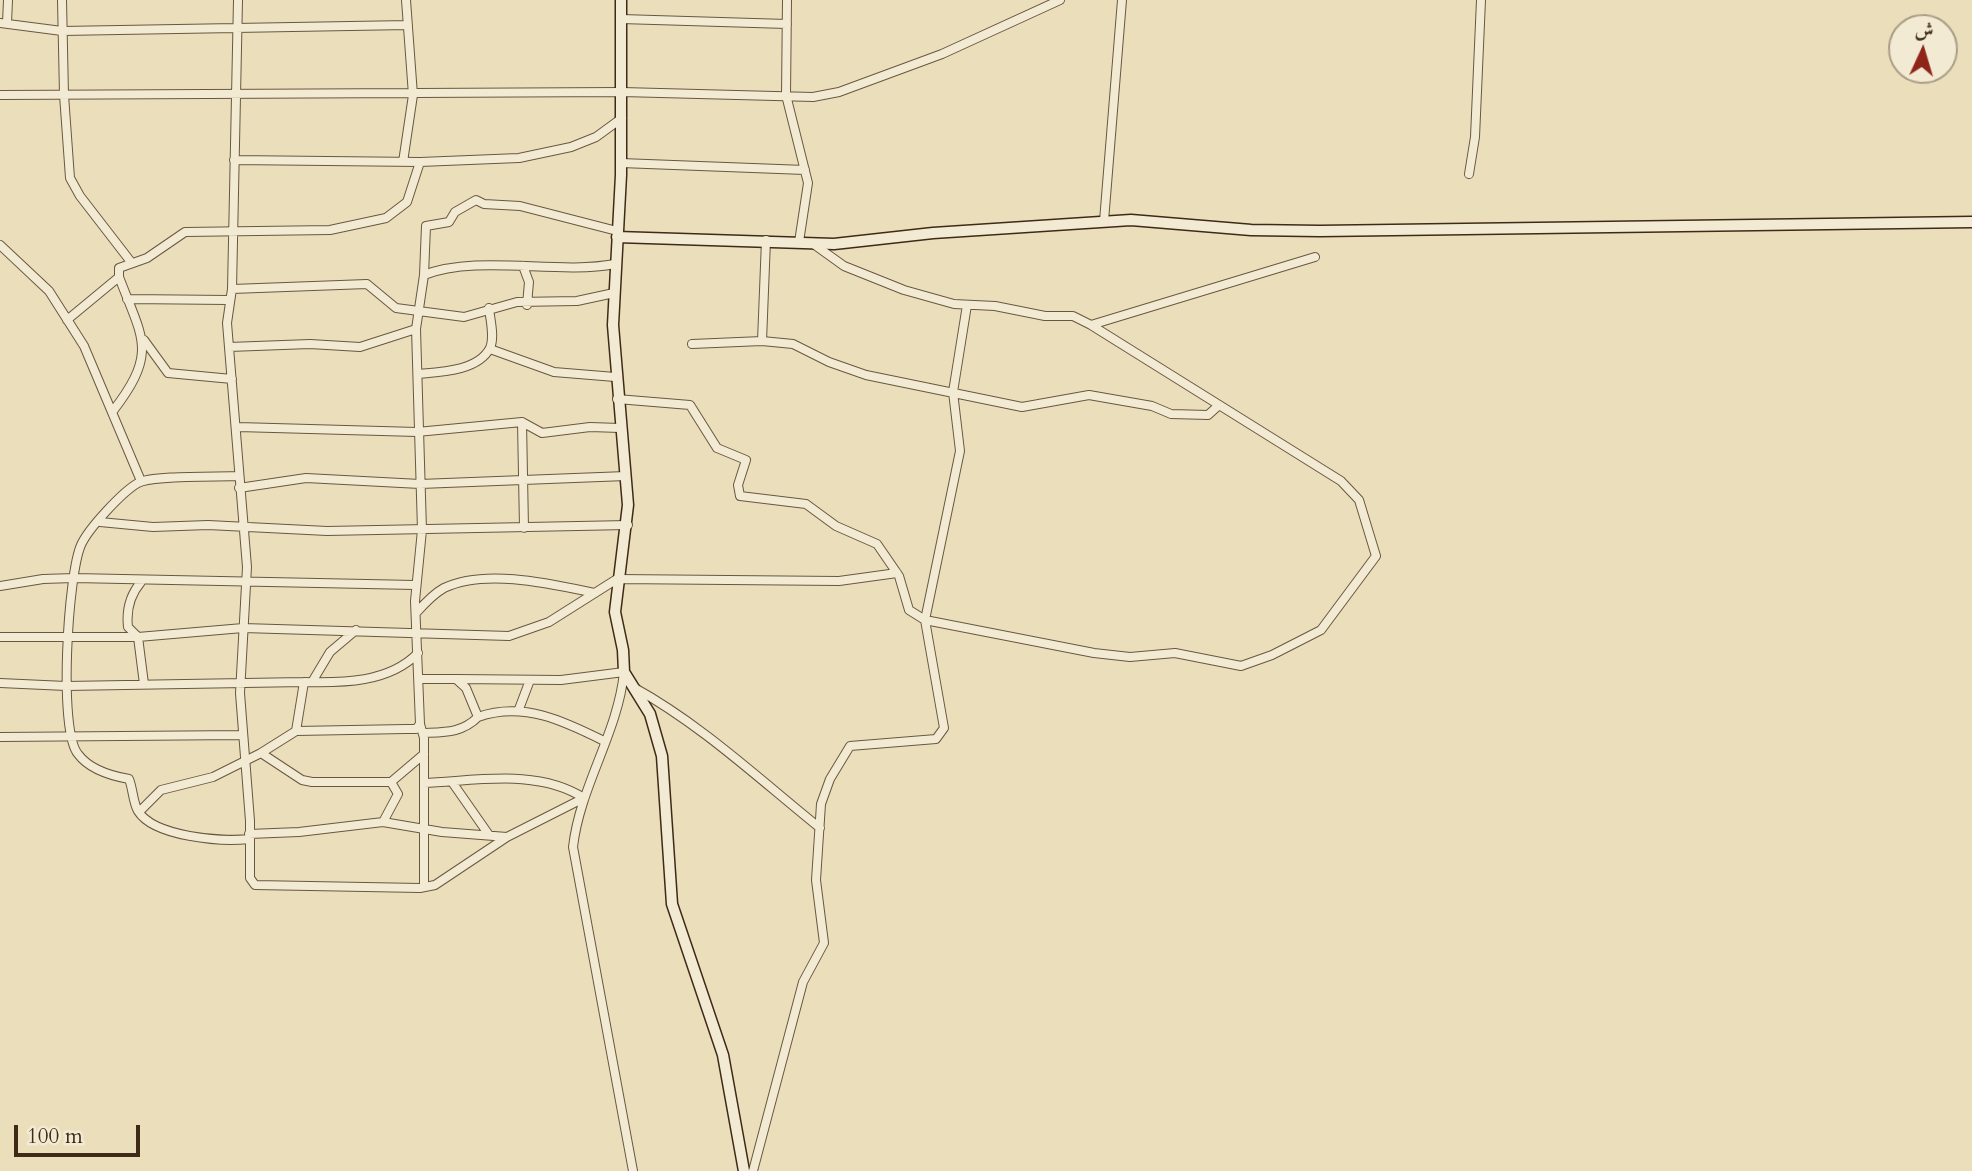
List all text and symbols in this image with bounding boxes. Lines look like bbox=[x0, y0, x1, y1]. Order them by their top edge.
north arrow bbox=[1888, 14, 1958, 84]
text: ش bbox=[1914, 16, 1935, 44]
scale bar bbox=[18, 1112, 144, 1156]
text: 100 m bbox=[27, 1122, 83, 1151]

